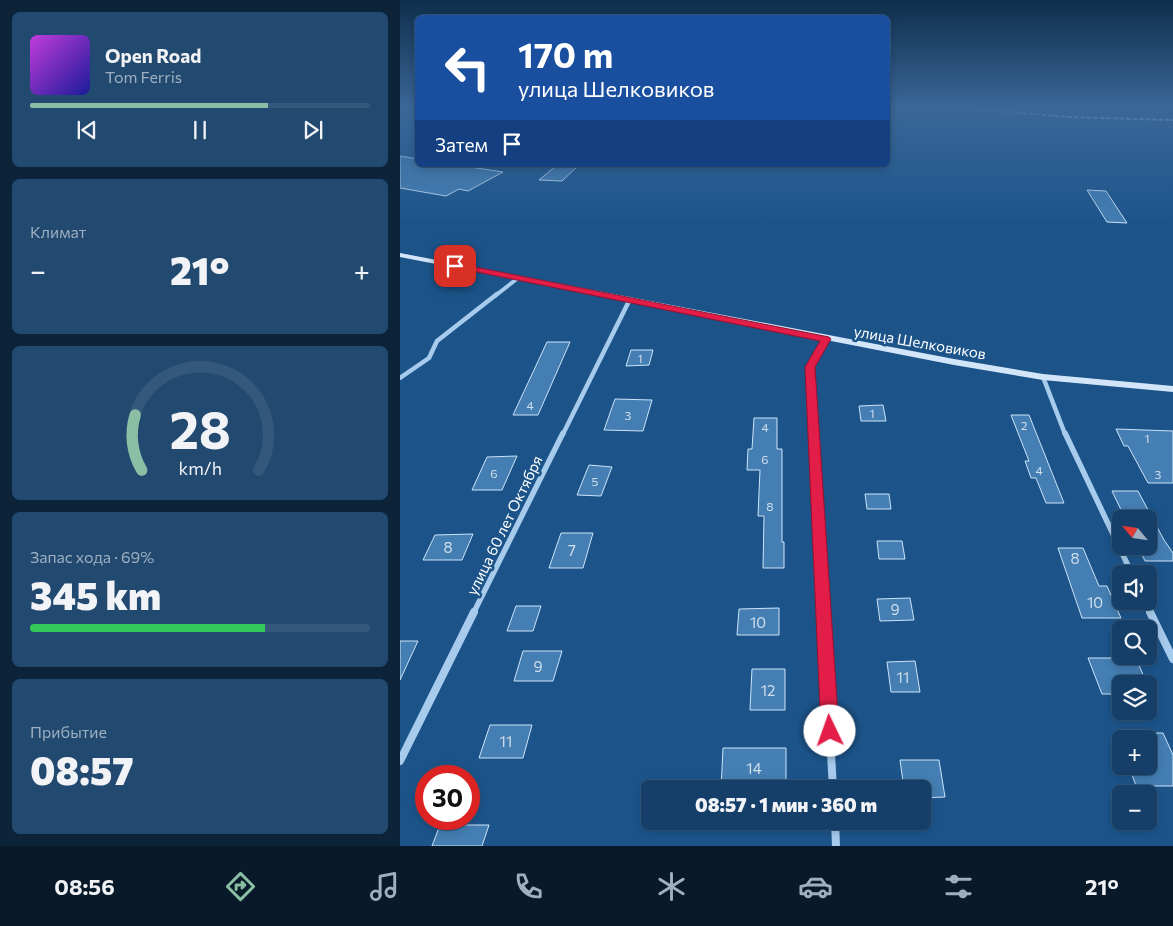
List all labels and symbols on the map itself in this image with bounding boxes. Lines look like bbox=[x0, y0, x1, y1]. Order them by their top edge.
pin bbox=[434, 245, 476, 287]
street label: улица Шелковиков bbox=[852, 322, 988, 363]
house number: 1 bbox=[637, 351, 643, 365]
house number: 4 bbox=[526, 398, 534, 412]
house number: 1 bbox=[869, 406, 875, 420]
house number: 3 bbox=[625, 408, 632, 422]
house number: 2 bbox=[1021, 418, 1028, 432]
house number: 4 bbox=[761, 420, 769, 434]
house number: 1 bbox=[1144, 431, 1150, 445]
street label: улица 60 лет Октября bbox=[462, 452, 546, 598]
house number: 6 bbox=[761, 452, 769, 466]
house number: 4 bbox=[1035, 463, 1043, 477]
house number: 6 bbox=[490, 466, 498, 480]
house number: 3 bbox=[1155, 467, 1162, 481]
house number: 5 bbox=[592, 474, 599, 488]
house number: 8 bbox=[766, 499, 774, 513]
north arrow bbox=[1112, 510, 1158, 555]
house number: 8 bbox=[443, 538, 453, 556]
house number: 7 bbox=[568, 541, 576, 559]
house number: 8 bbox=[1070, 549, 1080, 567]
house number: 10 bbox=[1087, 593, 1103, 611]
house number: 9 bbox=[890, 600, 900, 618]
house number: 10 bbox=[750, 613, 766, 631]
house number: 9 bbox=[533, 657, 543, 675]
house number: 11 bbox=[897, 668, 909, 686]
house number: 12 bbox=[761, 681, 775, 699]
position arrow bbox=[803, 704, 855, 756]
house number: 11 bbox=[500, 732, 512, 750]
house number: 14 bbox=[746, 759, 762, 777]
speed limit sign: 30 bbox=[415, 765, 480, 830]

